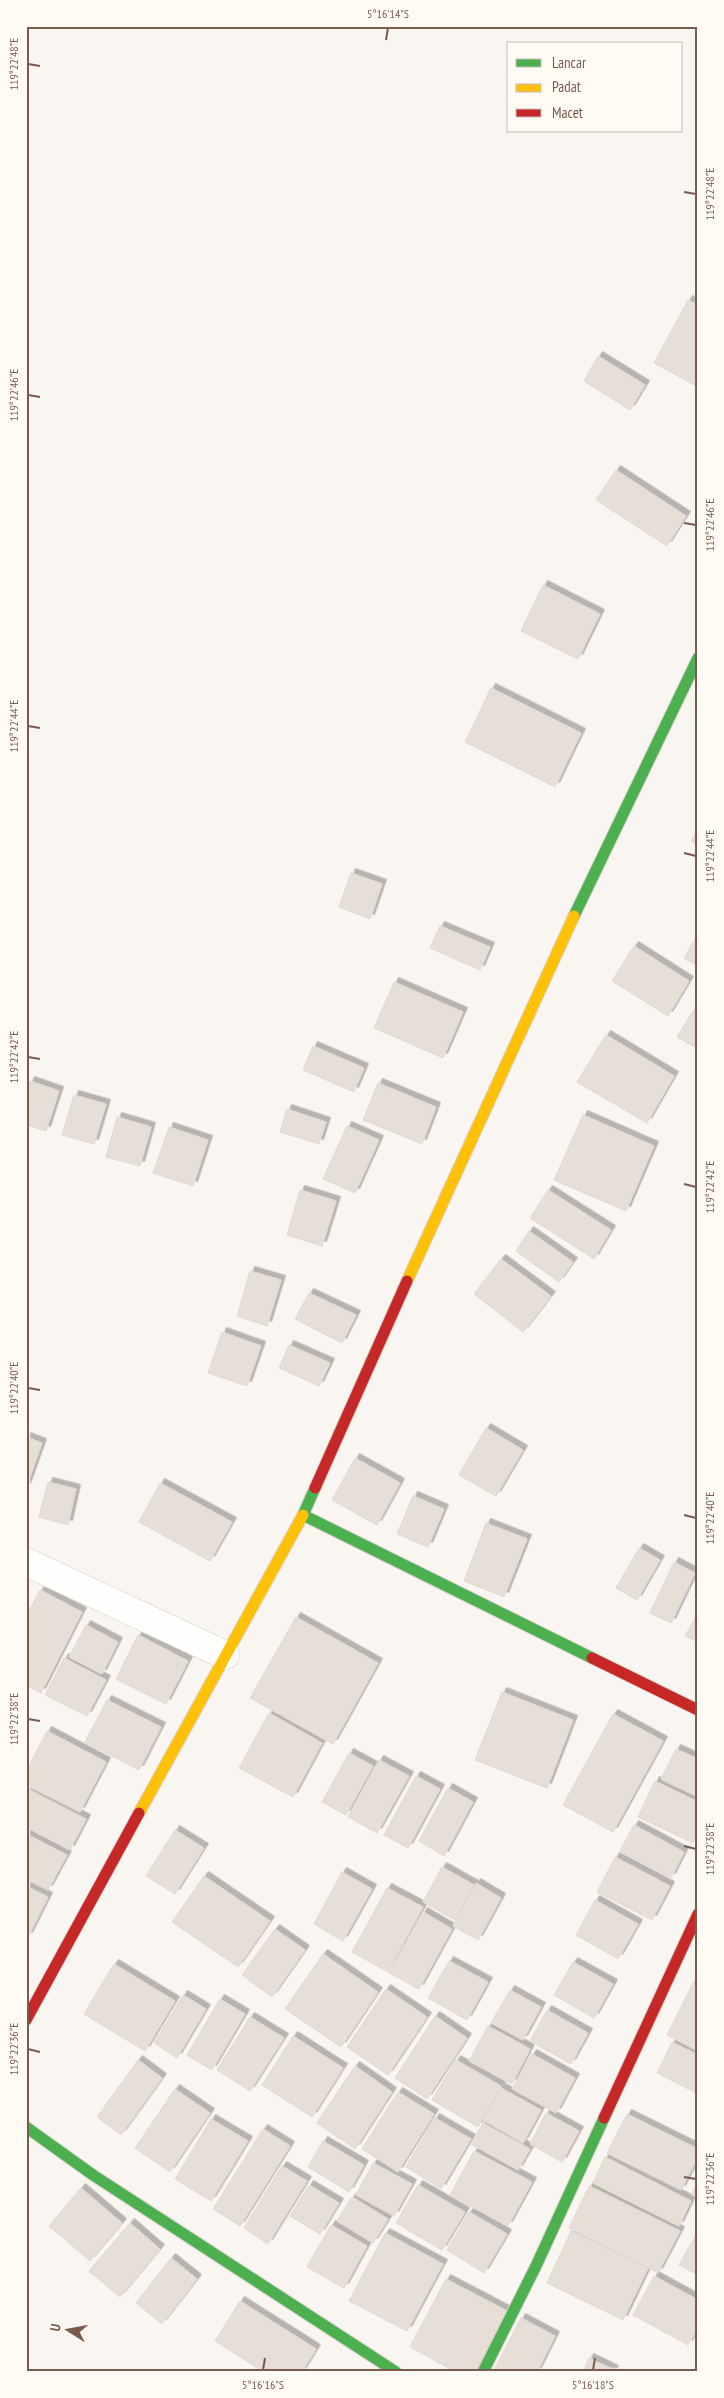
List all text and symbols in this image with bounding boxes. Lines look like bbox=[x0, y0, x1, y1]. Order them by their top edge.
text: 5°16'14"S bbox=[367, 6, 409, 21]
text: 119°22'48"E bbox=[6, 38, 21, 90]
legend bbox=[507, 42, 682, 132]
text: Lancar bbox=[552, 53, 587, 72]
text: Padat bbox=[552, 77, 581, 96]
text: Macet bbox=[552, 103, 583, 122]
text: 119°22'48"E bbox=[702, 168, 717, 220]
text: 119°22'46"E bbox=[6, 369, 21, 421]
text: 119°22'46"E bbox=[702, 499, 717, 551]
text: 119°22'44"E bbox=[6, 700, 21, 752]
text: 119°22'44"E bbox=[702, 830, 717, 882]
text: 119°22'42"E bbox=[6, 1031, 21, 1083]
text: 119°22'42"E bbox=[702, 1161, 717, 1213]
text: 119°22'40"E bbox=[6, 1362, 21, 1414]
text: 119°22'40"E bbox=[702, 1492, 717, 1544]
text: 119°22'38"E bbox=[6, 1693, 21, 1745]
text: 119°22'38"E bbox=[702, 1823, 717, 1875]
text: 119°22'36"E bbox=[6, 2023, 21, 2075]
text: 119°22'36"E bbox=[702, 2153, 717, 2205]
north arrow bbox=[42, 2306, 92, 2356]
text: U bbox=[46, 2322, 65, 2333]
text: 5°16'16"S bbox=[242, 2377, 284, 2392]
text: 5°16'18"S bbox=[572, 2377, 614, 2392]

